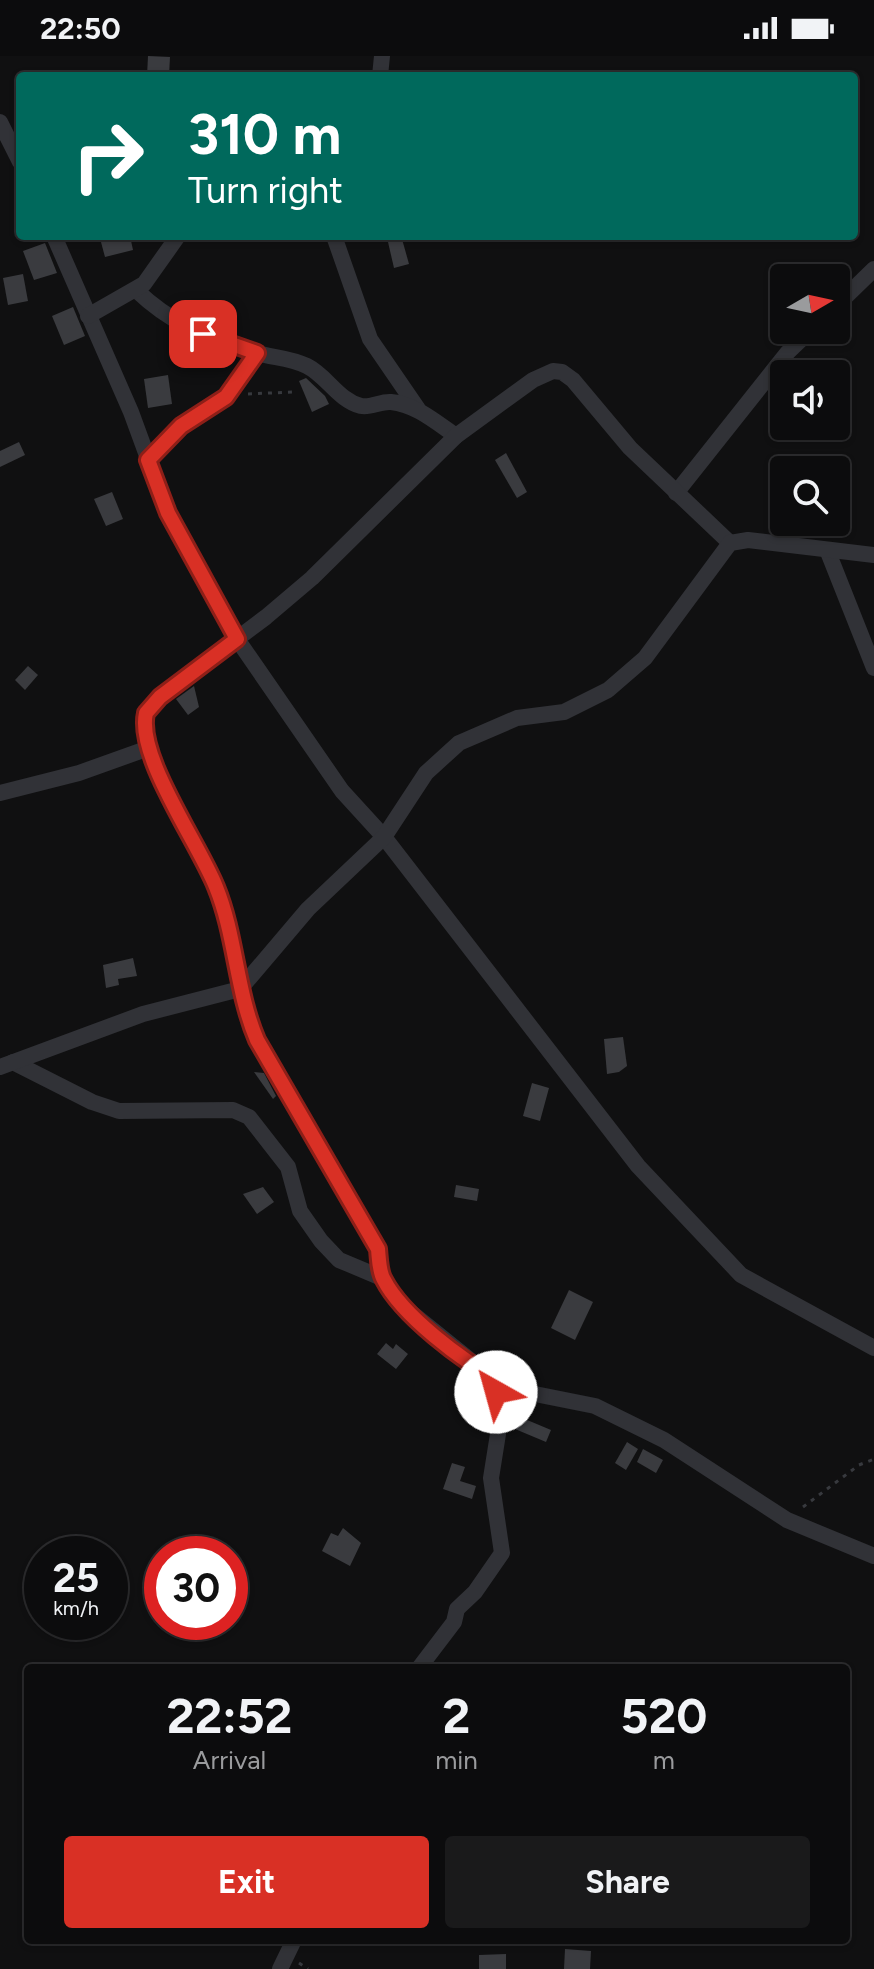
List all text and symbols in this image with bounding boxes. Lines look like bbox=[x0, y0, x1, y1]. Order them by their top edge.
text: 22:50 bbox=[40, 10, 121, 47]
text: 310 m bbox=[188, 101, 341, 168]
icon: right bbox=[56, 104, 160, 208]
text: Turn right bbox=[188, 169, 343, 212]
north arrow bbox=[770, 264, 850, 344]
map controls bbox=[770, 264, 850, 536]
pin bbox=[169, 300, 237, 368]
icon: arrive bbox=[181, 312, 225, 356]
button: sound bbox=[770, 360, 850, 440]
button: search bbox=[770, 456, 850, 536]
position arrow bbox=[454, 1350, 538, 1434]
speed limit sign: 30 bbox=[144, 1536, 248, 1640]
text: 25 bbox=[53, 1554, 99, 1602]
text: km/h bbox=[53, 1596, 99, 1620]
text: 22:52 bbox=[167, 1687, 292, 1745]
text: 2 bbox=[443, 1687, 470, 1745]
text: 520 bbox=[621, 1687, 707, 1745]
text: Arrival bbox=[193, 1744, 266, 1776]
text: min bbox=[435, 1744, 478, 1776]
text: m bbox=[653, 1744, 675, 1776]
button: Exit bbox=[64, 1836, 429, 1928]
button: Share bbox=[445, 1836, 810, 1928]

